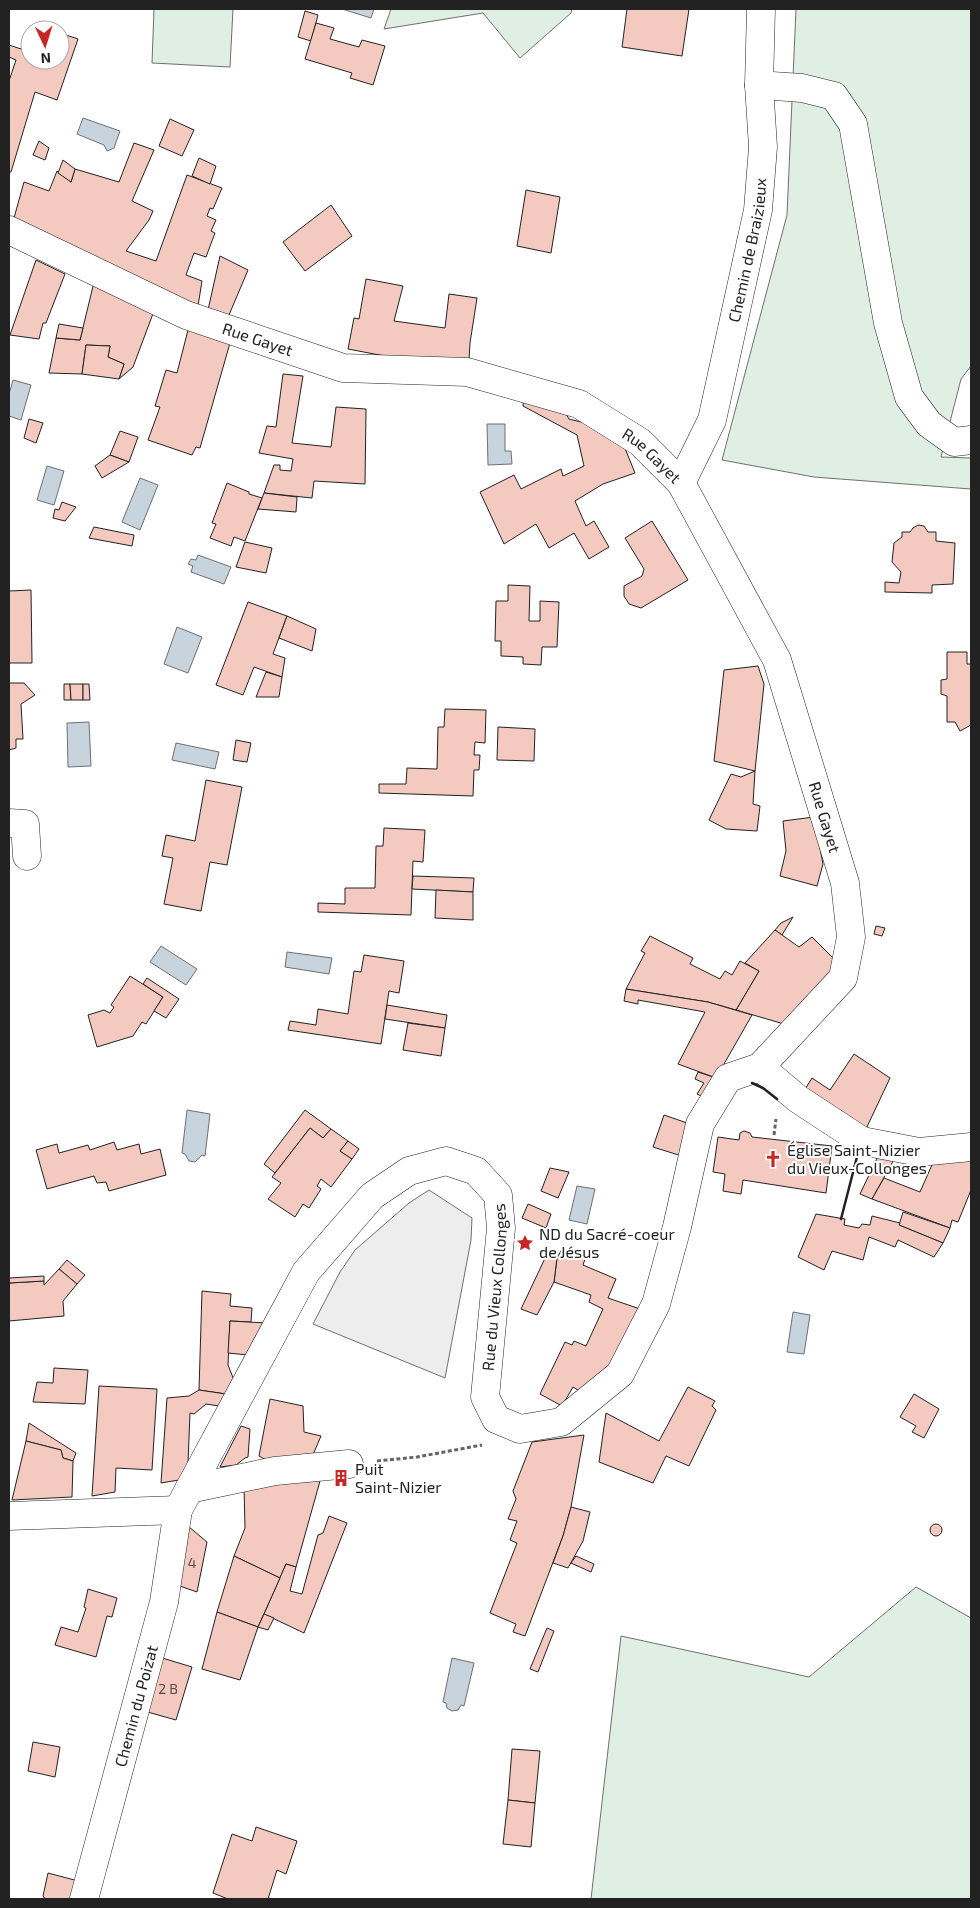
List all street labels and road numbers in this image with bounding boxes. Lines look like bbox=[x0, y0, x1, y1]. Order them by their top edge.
street label: Chemin de Braizieux bbox=[724, 177, 770, 324]
street label: Rue Gayet bbox=[220, 318, 296, 359]
street label: Rue Gayet bbox=[619, 423, 685, 487]
street label: Rue Gayet bbox=[806, 779, 845, 855]
street label: Rue du Vieux Collonges bbox=[478, 1203, 510, 1372]
street label: Chemin du Poizat bbox=[110, 1643, 161, 1769]

